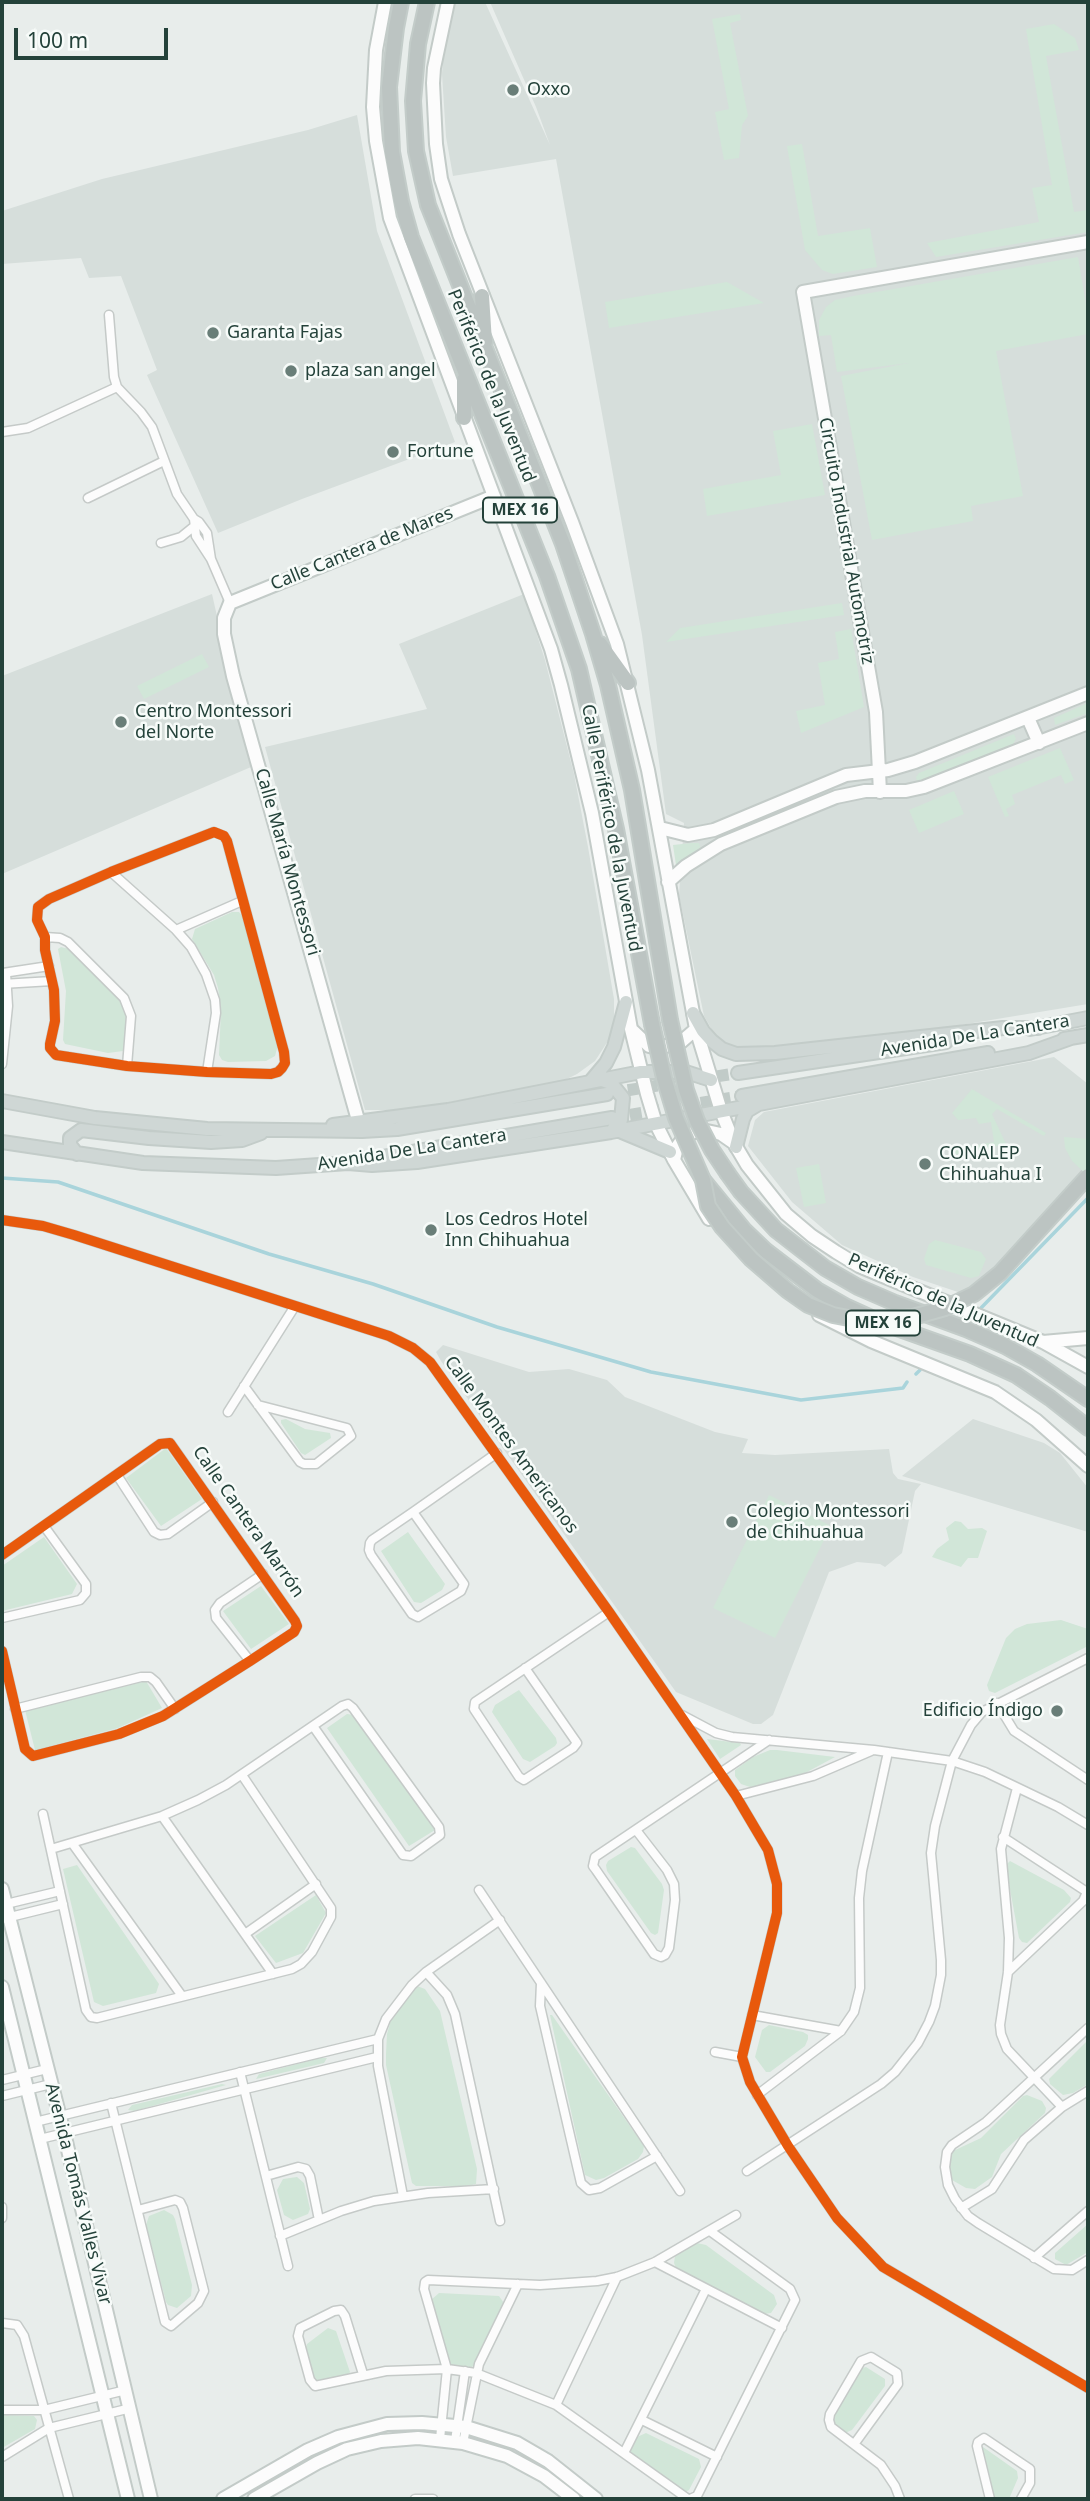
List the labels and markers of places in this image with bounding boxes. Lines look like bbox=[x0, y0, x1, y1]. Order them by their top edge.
place label: Oxxo bbox=[527, 79, 571, 101]
marker: Oxxo bbox=[505, 82, 521, 98]
place label: Garanta Fajas bbox=[227, 322, 343, 344]
marker: Garanta Fajas bbox=[205, 325, 221, 341]
place label: plaza san angel bbox=[305, 360, 436, 382]
marker: plaza san angel bbox=[283, 363, 299, 379]
place label: Fortune bbox=[407, 441, 474, 463]
marker: Fortune bbox=[385, 444, 401, 460]
place label: Centro Montessori del Norte bbox=[135, 701, 292, 744]
marker: Centro Montessori del Norte bbox=[113, 714, 129, 730]
place label: CONALEP Chihuahua I bbox=[939, 1143, 1042, 1186]
marker: CONALEP Chihuahua I bbox=[917, 1156, 933, 1172]
place label: Los Cedros Hotel Inn Chihuahua bbox=[445, 1209, 588, 1252]
marker: Los Cedros Hotel Inn Chihuahua bbox=[423, 1222, 439, 1238]
place label: Colegio Montessori de Chihuahua bbox=[746, 1501, 910, 1544]
marker: Colegio Montessori de Chihuahua bbox=[724, 1514, 740, 1530]
place label: Edificio Índigo bbox=[923, 1700, 1043, 1722]
marker: Edificio Índigo bbox=[1049, 1703, 1065, 1719]

